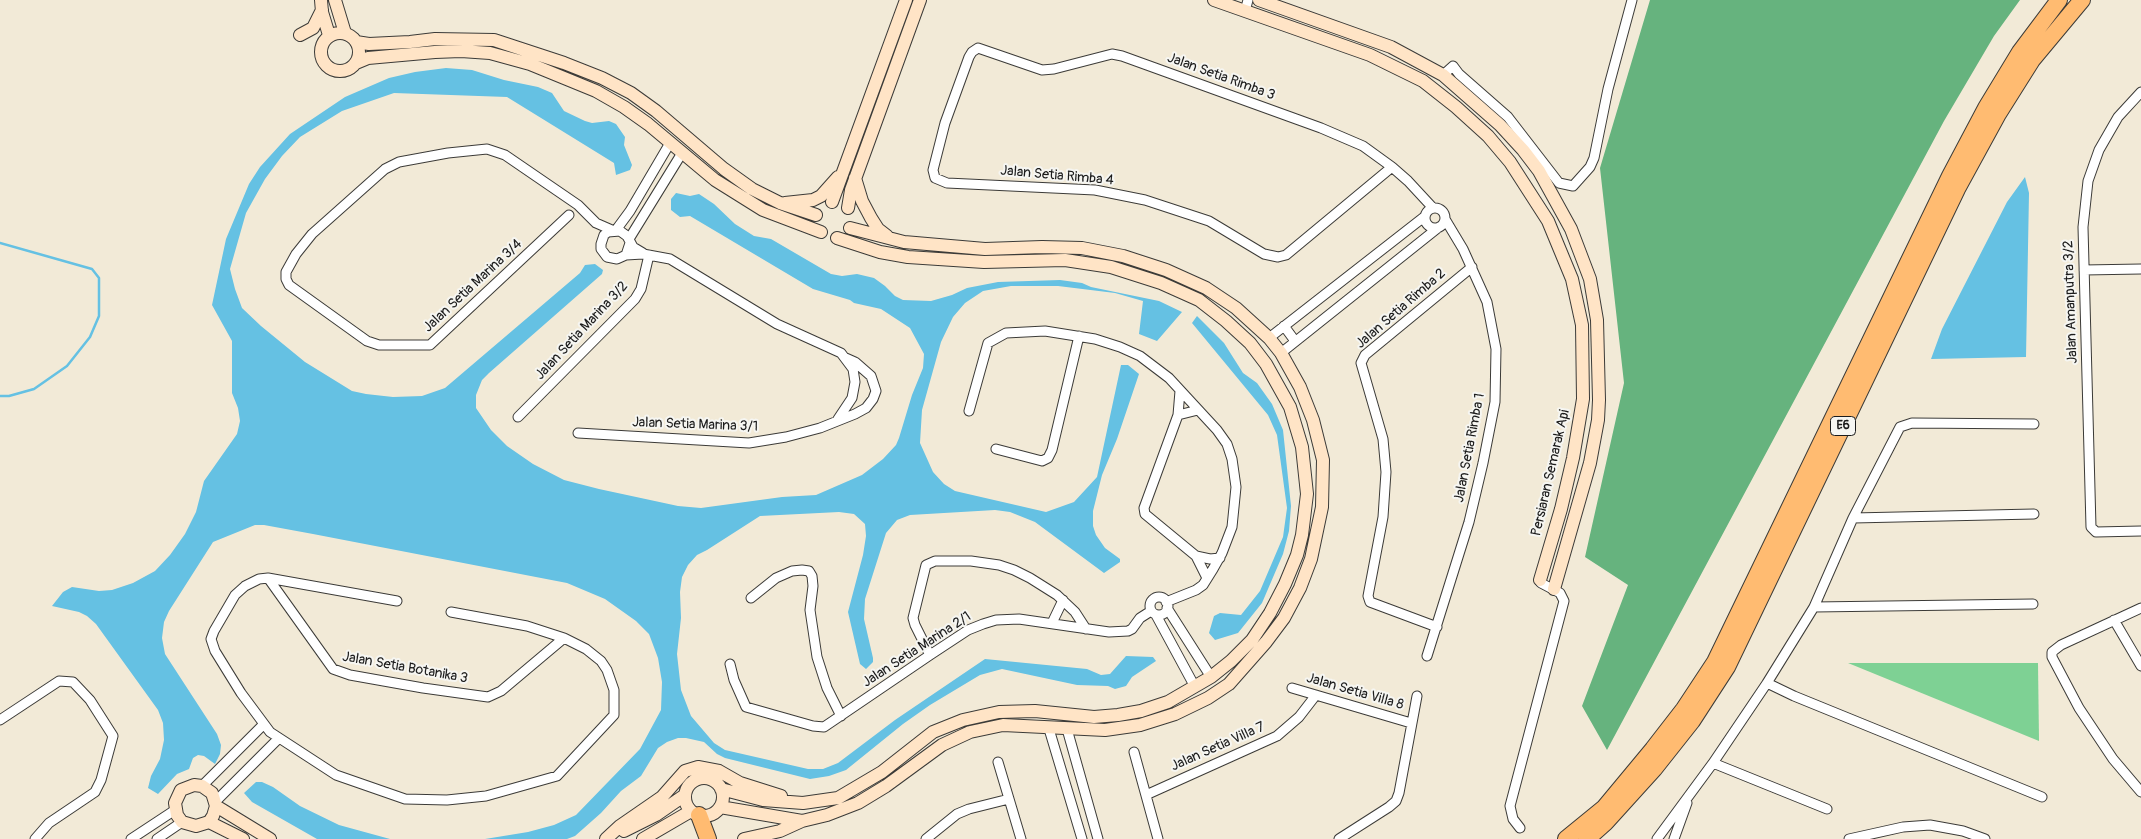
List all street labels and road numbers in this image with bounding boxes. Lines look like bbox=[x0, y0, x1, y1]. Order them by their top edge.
street label: Jalan Setia Rimba 3 bbox=[1165, 50, 1277, 104]
street label: Jalan Setia Rimba 4 bbox=[1000, 163, 1114, 189]
street label: Jalan Setia Marina 3/4 bbox=[420, 236, 526, 336]
street label: Jalan Amanputra 3/2 bbox=[2060, 240, 2082, 364]
street label: Jalan Setia Rimba 2 bbox=[1353, 265, 1449, 353]
street label: Jalan Setia Marina 3/2 bbox=[532, 278, 632, 384]
street label: Jalan Setia Rimba 1 bbox=[1451, 392, 1489, 504]
street label: Persiaran Semarak Api bbox=[1528, 408, 1574, 538]
street label: Jalan Setia Marina 3/1 bbox=[632, 414, 758, 436]
road number: E6 bbox=[1830, 416, 1856, 436]
street label: Jalan Setia Marina 2/1 bbox=[860, 609, 974, 691]
street label: Jalan Setia Botanika 3 bbox=[341, 649, 469, 687]
street label: Jalan Setia Villa 8 bbox=[1304, 670, 1406, 714]
street label: Jalan Setia Villa 7 bbox=[1169, 719, 1267, 775]

